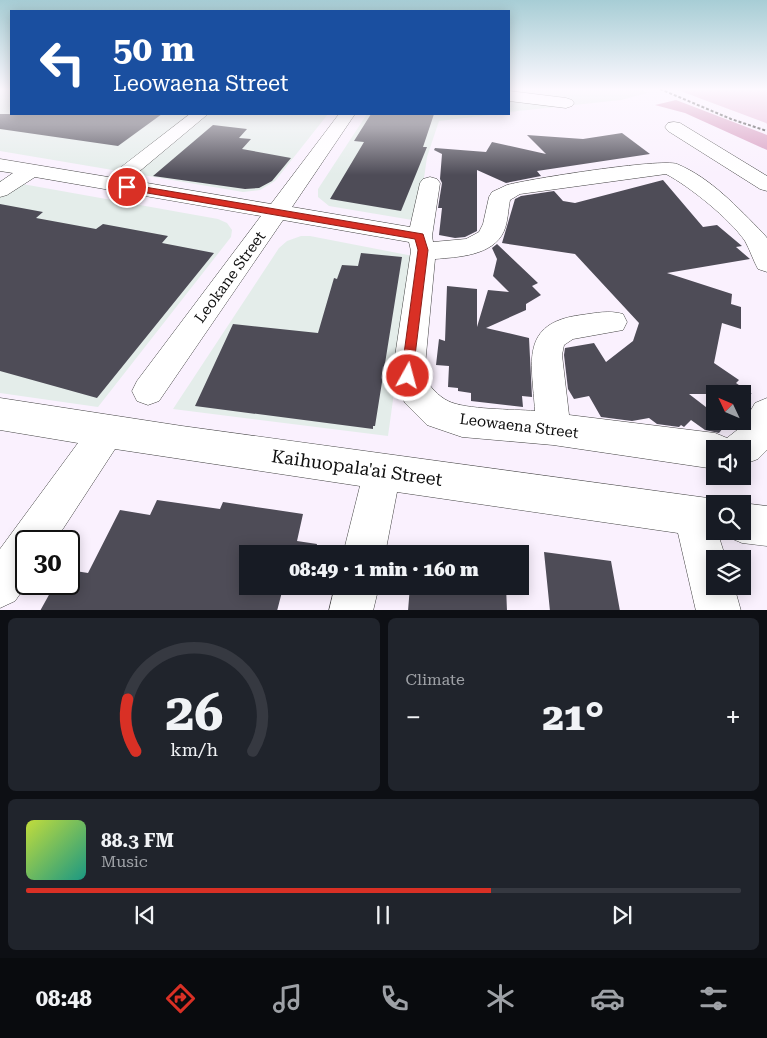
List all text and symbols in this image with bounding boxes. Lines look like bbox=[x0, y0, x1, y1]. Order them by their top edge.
text: 50 m bbox=[113, 29, 195, 70]
icon: left bbox=[30, 30, 95, 95]
text: Leowaena Street bbox=[113, 71, 288, 96]
pin bbox=[106, 166, 148, 208]
icon: arrive bbox=[113, 173, 141, 201]
street label: Leokane Street bbox=[191, 227, 269, 326]
position arrow bbox=[381, 349, 433, 401]
north arrow bbox=[706, 385, 751, 430]
map controls bbox=[706, 385, 751, 595]
street label: Leowaena Street bbox=[459, 410, 580, 442]
button: sound bbox=[706, 440, 751, 485]
street label: Kaihuopala'ai Street bbox=[270, 445, 444, 490]
button: search bbox=[706, 495, 751, 540]
speed limit sign: 30 bbox=[15, 530, 80, 595]
button: layers bbox=[706, 550, 751, 595]
text: 08:49 · 1 min · 160 m bbox=[289, 558, 479, 581]
text: Climate bbox=[406, 670, 465, 689]
text: 26 bbox=[165, 682, 223, 743]
text: 21° bbox=[542, 695, 604, 739]
text: − bbox=[406, 701, 421, 734]
text: + bbox=[725, 701, 741, 734]
text: km/h bbox=[170, 739, 218, 760]
text: 88.3 FM bbox=[101, 829, 174, 852]
text: Music bbox=[101, 852, 148, 871]
icon: previous bbox=[131, 901, 159, 929]
icon: pause bbox=[369, 901, 397, 929]
icon: next bbox=[608, 901, 636, 929]
icon: directions bbox=[163, 981, 198, 1016]
icon: music bbox=[270, 981, 305, 1016]
icon: phone bbox=[377, 981, 412, 1016]
icon: climate bbox=[483, 981, 518, 1016]
icon: car bbox=[590, 981, 625, 1016]
icon: filters bbox=[696, 981, 731, 1016]
text: 08:48 bbox=[36, 986, 92, 1011]

